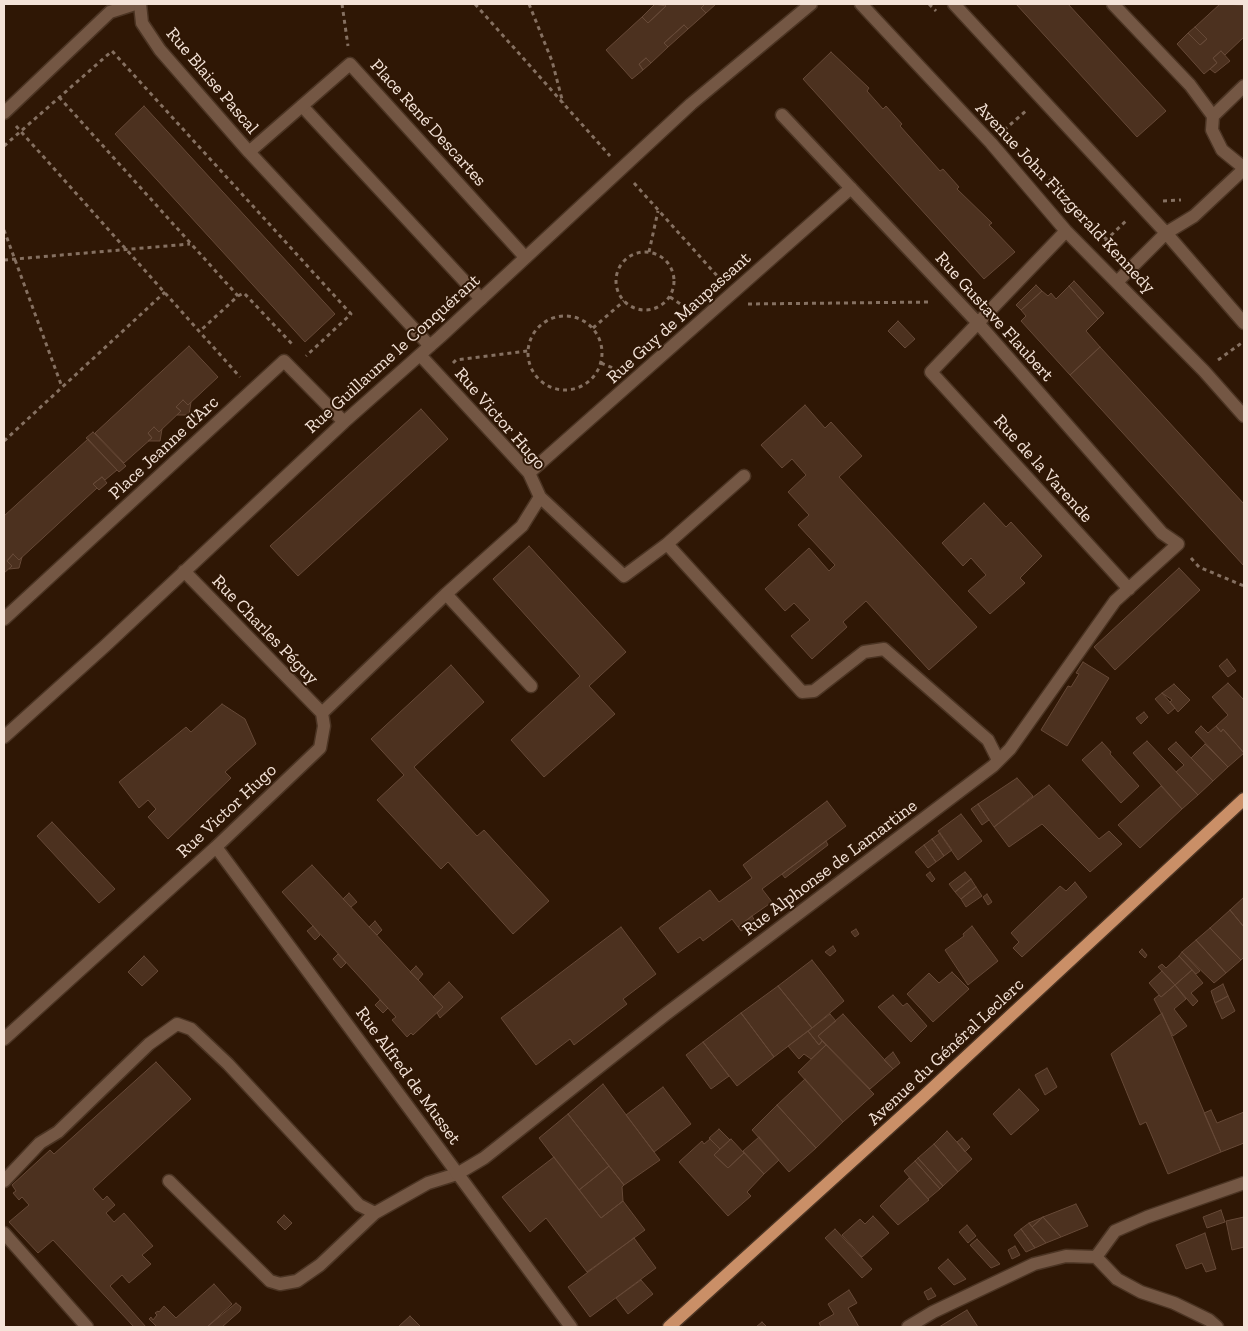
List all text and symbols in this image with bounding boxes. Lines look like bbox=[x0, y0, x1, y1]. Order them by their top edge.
street label: Rue Blaise Pascal bbox=[161, 23, 263, 139]
street label: Place René Descartes bbox=[365, 55, 491, 191]
street label: Avenue John Fitzgerald Kennedy bbox=[971, 98, 1159, 298]
street label: Rue Guy de Maupassant bbox=[603, 248, 755, 388]
street label: Rue Gustave Flaubert bbox=[930, 248, 1058, 386]
street label: Rue Guillaume le Conquérant bbox=[301, 270, 485, 438]
street label: Rue Victor Hugo bbox=[450, 363, 550, 475]
street label: Place Jeanne d'Arc bbox=[105, 392, 223, 504]
street label: Rue de la Varende bbox=[989, 411, 1097, 527]
street label: Rue Charles Péguy bbox=[207, 571, 323, 689]
street label: Rue Victor Hugo bbox=[173, 759, 281, 863]
street label: Rue Alphonse de Lamartine bbox=[738, 795, 922, 941]
street label: Avenue du Général Leclerc bbox=[863, 974, 1029, 1130]
street label: Rue Alfred de Musset bbox=[351, 1003, 465, 1149]

